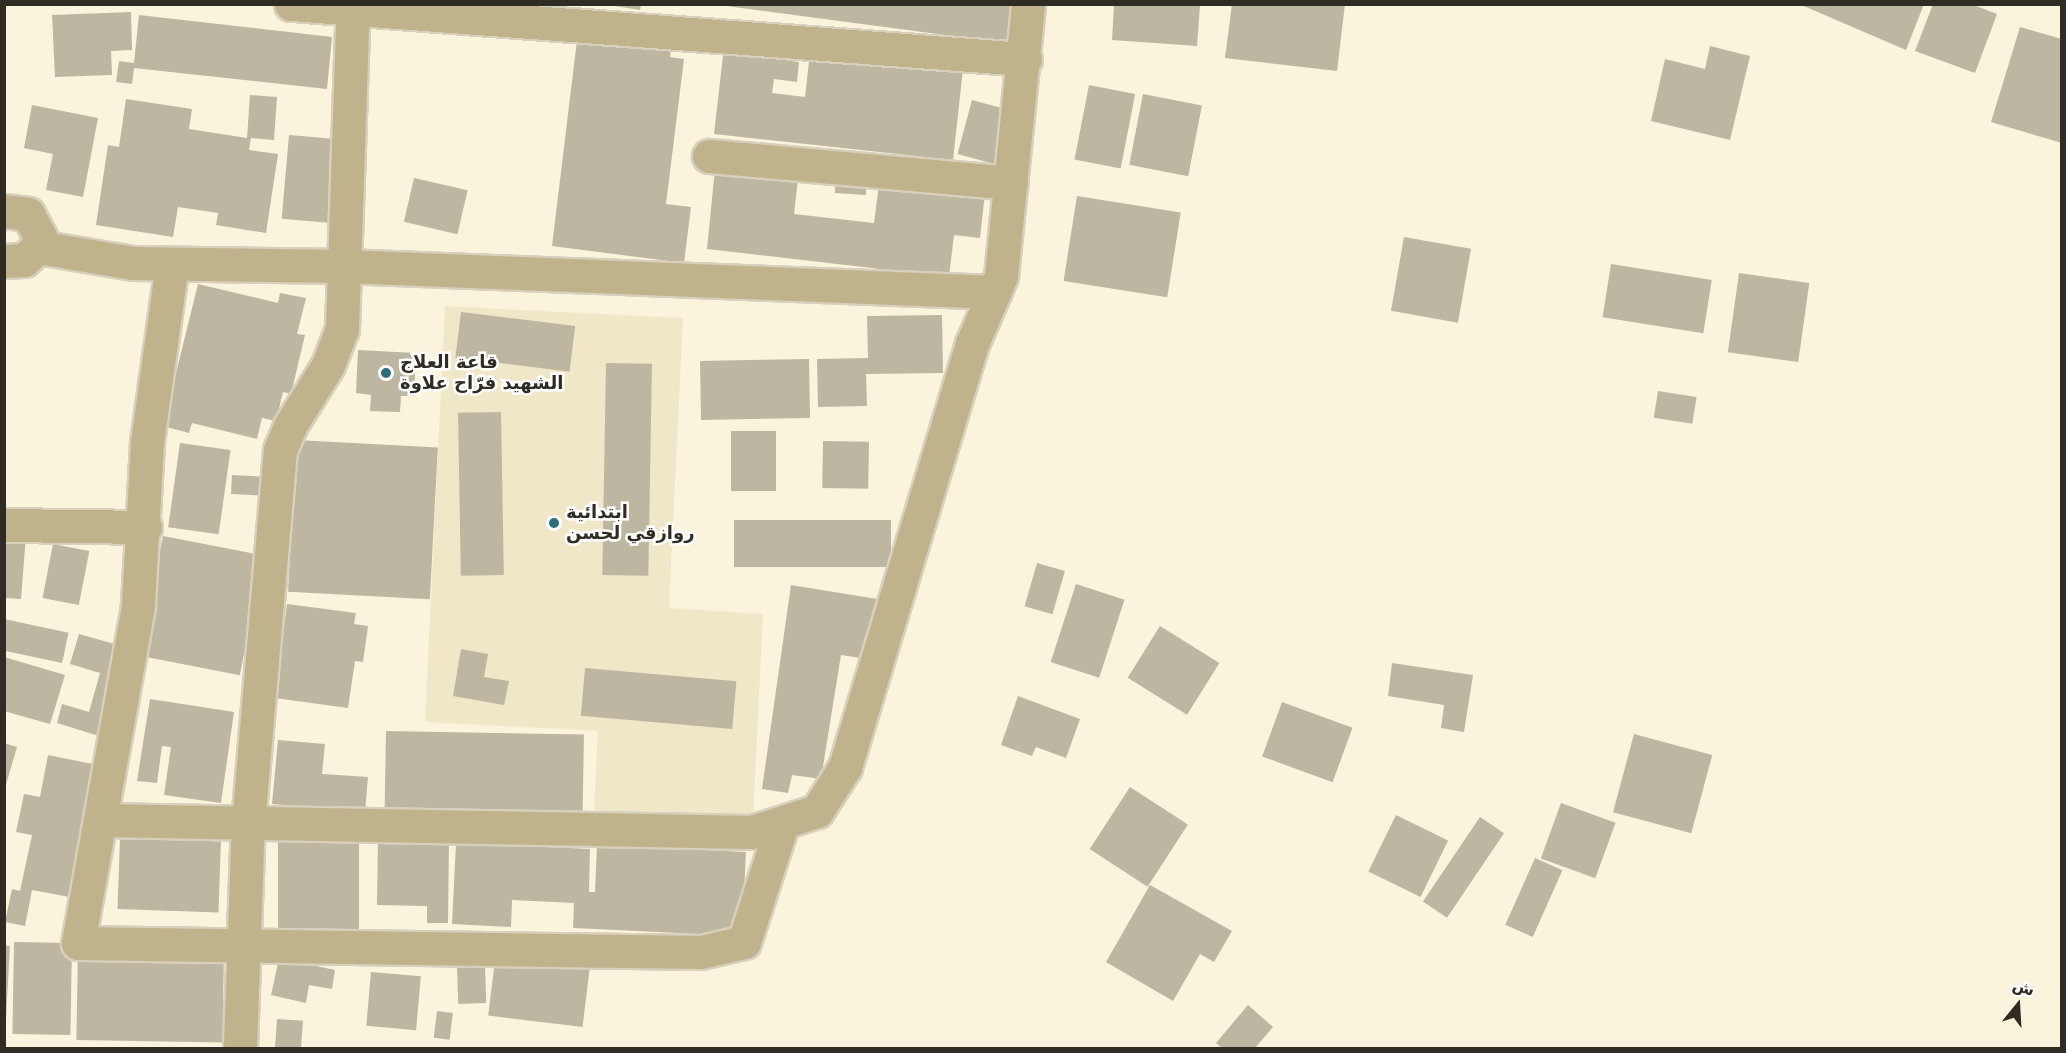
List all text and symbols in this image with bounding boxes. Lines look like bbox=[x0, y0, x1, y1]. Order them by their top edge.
place label: قاعة العلاج الشهيد فرّاح علاوة bbox=[400, 352, 563, 394]
marker: قاعة العلاج الشهيد فرّاح علاوة bbox=[377, 364, 395, 382]
place label: ابتدائية روازقي لحسن bbox=[566, 502, 695, 544]
marker: ابتدائية روازقي لحسن bbox=[547, 516, 561, 530]
north arrow bbox=[1988, 975, 2048, 1035]
text: ش bbox=[2010, 975, 2037, 1000]

